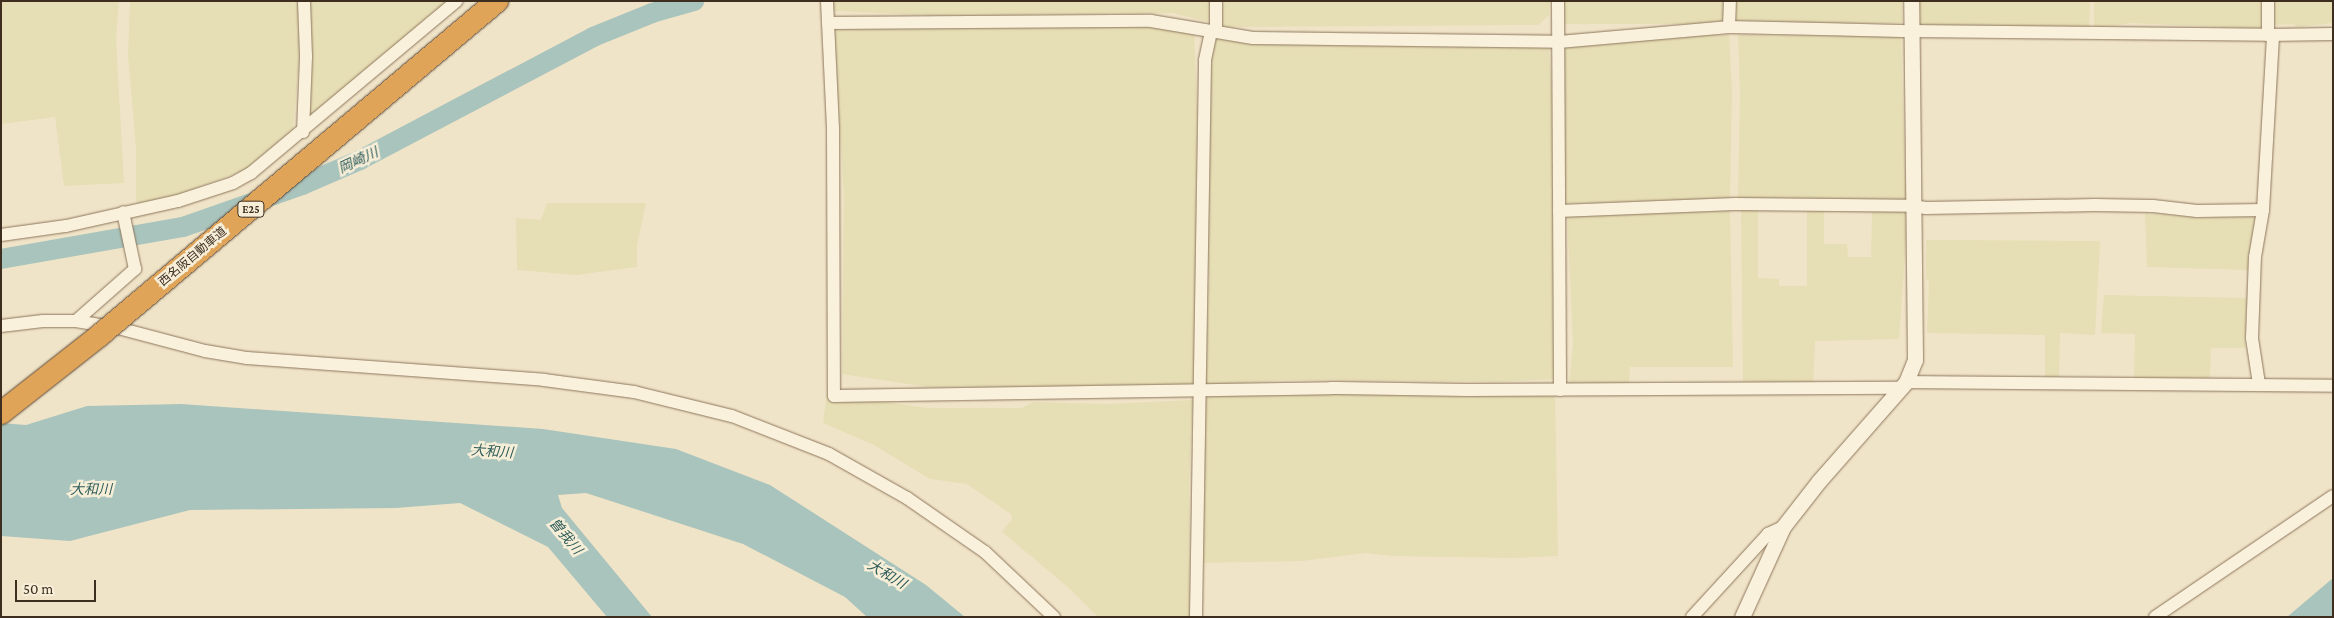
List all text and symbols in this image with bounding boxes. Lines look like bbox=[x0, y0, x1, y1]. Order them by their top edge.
water label: 岡崎川 bbox=[335, 144, 381, 176]
road number: E25 bbox=[237, 200, 265, 218]
street label: 西名阪自動車道 bbox=[156, 224, 230, 290]
water label: 大和川 bbox=[470, 441, 514, 461]
water label: 大和川 bbox=[70, 481, 112, 497]
water label: 曽我川 bbox=[546, 515, 586, 557]
water label: 大和川 bbox=[865, 556, 909, 592]
scale bar bbox=[18, 570, 99, 602]
text: 50 m bbox=[23, 581, 53, 597]

